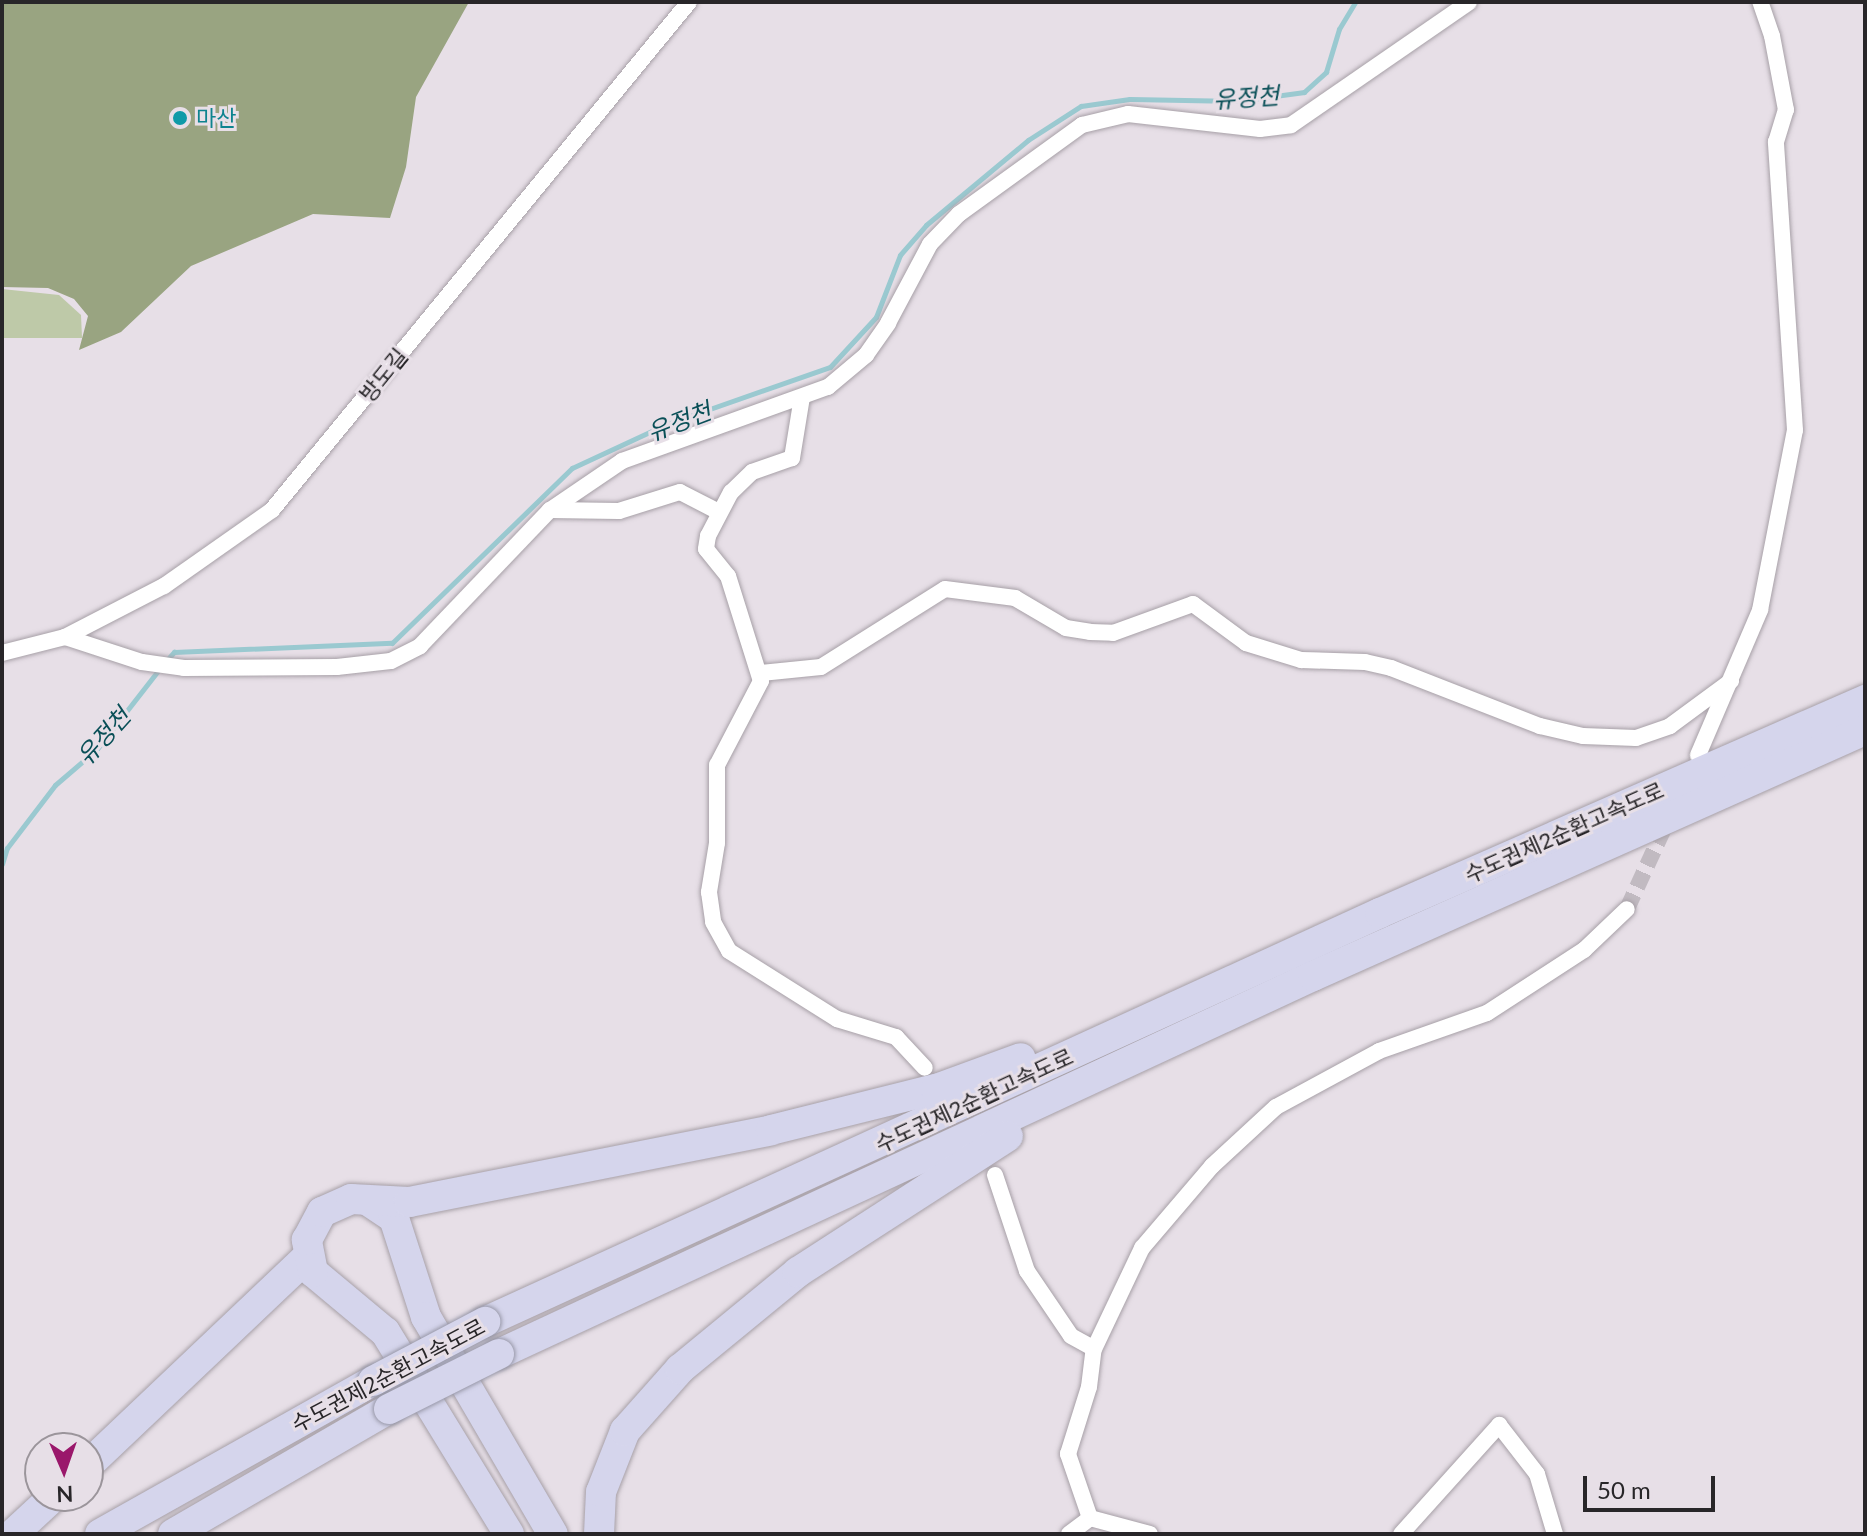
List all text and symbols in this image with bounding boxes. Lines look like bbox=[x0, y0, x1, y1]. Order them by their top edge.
water label: 유정천 bbox=[1212, 80, 1280, 114]
place label: 마산 bbox=[196, 105, 236, 131]
marker: 마산 bbox=[171, 109, 189, 127]
street label: 방도길 bbox=[354, 343, 412, 407]
water label: 유정천 bbox=[643, 396, 715, 446]
water label: 유정천 bbox=[70, 702, 136, 770]
street label: 수도권제2순환고속도로 bbox=[1460, 776, 1668, 888]
street label: 수도권제2순환고속도로 bbox=[871, 1043, 1077, 1157]
street label: 수도권제2순환고속도로 bbox=[287, 1313, 489, 1437]
north arrow bbox=[24, 1432, 104, 1512]
scale bar bbox=[1587, 1460, 1719, 1510]
text: 50 m bbox=[1597, 1475, 1651, 1504]
text: N bbox=[56, 1481, 74, 1508]

